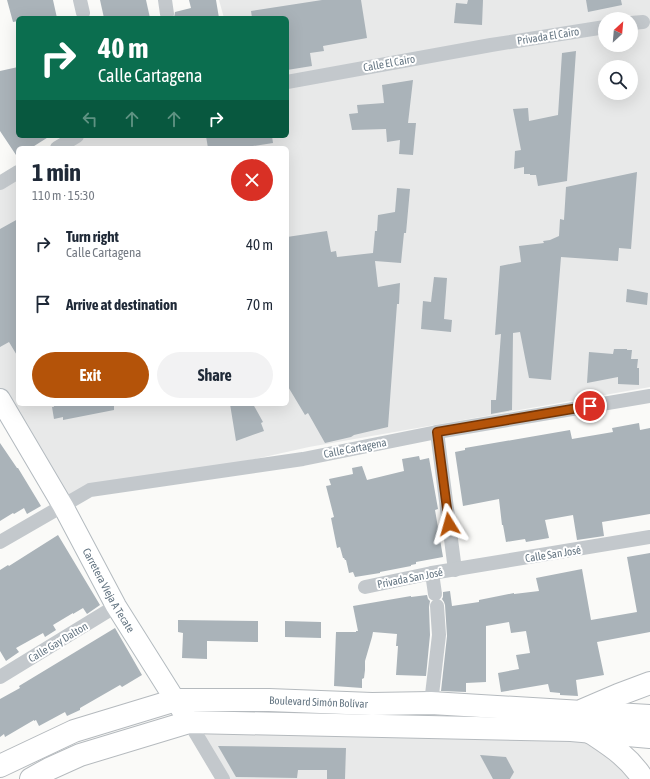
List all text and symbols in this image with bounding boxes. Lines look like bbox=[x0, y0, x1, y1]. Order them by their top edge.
north arrow bbox=[598, 12, 638, 52]
map controls bbox=[598, 12, 638, 100]
street label: Privada El Cairo bbox=[516, 25, 580, 47]
icon: right bbox=[32, 32, 84, 84]
text: 40 m bbox=[98, 32, 148, 64]
street label: Calle El Cairo bbox=[362, 53, 416, 73]
button: search bbox=[598, 60, 638, 100]
text: Calle Cartagena bbox=[98, 65, 202, 86]
icon: left bbox=[79, 108, 101, 130]
icon: ahead bbox=[121, 108, 143, 130]
icon: ahead bbox=[163, 108, 185, 130]
icon: right bbox=[205, 108, 227, 130]
text: 1 min bbox=[32, 159, 81, 186]
button: close bbox=[231, 159, 273, 201]
text: 110 m · 15:30 bbox=[32, 188, 95, 203]
text: Turn right bbox=[66, 228, 119, 245]
icon: right bbox=[32, 233, 54, 255]
text: 40 m bbox=[246, 236, 273, 253]
text: Calle Cartagena bbox=[66, 245, 141, 260]
icon: arrive bbox=[32, 293, 54, 315]
text: Arrive at destination bbox=[66, 296, 177, 313]
text: 70 m bbox=[246, 296, 273, 313]
button: Exit bbox=[32, 352, 149, 398]
button: Share bbox=[157, 352, 273, 398]
pin bbox=[573, 389, 607, 423]
icon: arrive bbox=[579, 395, 601, 417]
street label: Calle Cartagena bbox=[323, 436, 387, 460]
position arrow bbox=[428, 503, 470, 545]
street label: Calle San José bbox=[524, 544, 582, 564]
street label: Carretera Vieja A Tecate bbox=[80, 546, 137, 635]
street label: Privada San José bbox=[376, 566, 444, 590]
street label: Calle Gay Dalton bbox=[26, 620, 90, 664]
street label: Boulevard Simón Bolívar bbox=[269, 694, 369, 710]

